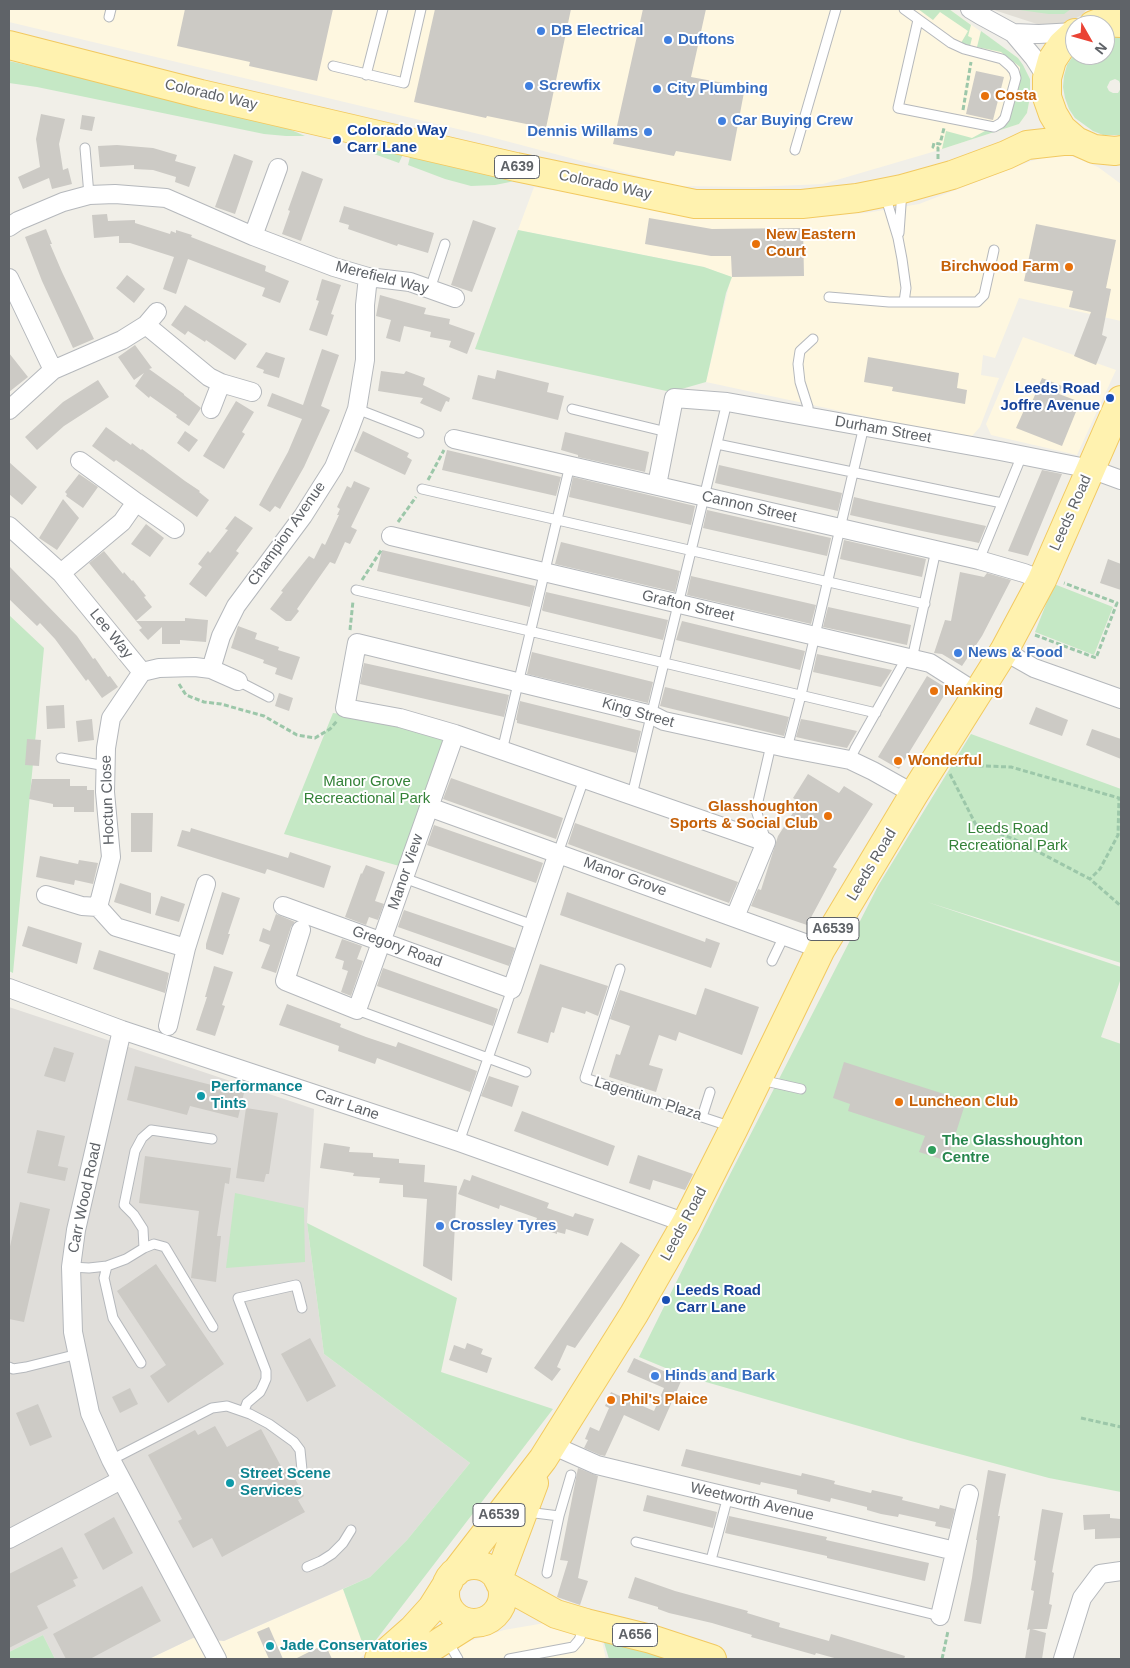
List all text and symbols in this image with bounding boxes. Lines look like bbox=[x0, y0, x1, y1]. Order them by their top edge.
north arrow bbox=[1065, 15, 1115, 65]
place label: DB Electrical bbox=[551, 22, 644, 40]
marker: DB Electrical bbox=[535, 25, 547, 37]
place label: Duftons bbox=[678, 31, 735, 49]
marker: Duftons bbox=[662, 34, 674, 46]
text: N bbox=[1092, 40, 1110, 58]
street label: Colorado Way bbox=[163, 76, 259, 114]
place label: Screwfix bbox=[539, 77, 601, 95]
marker: Screwfix bbox=[523, 80, 535, 92]
place label: City Plumbing bbox=[667, 80, 768, 98]
marker: City Plumbing bbox=[651, 83, 663, 95]
place label: Costa bbox=[995, 87, 1037, 105]
marker: Costa bbox=[979, 90, 991, 102]
place label: Car Buying Crew bbox=[732, 112, 853, 130]
marker: Car Buying Crew bbox=[716, 115, 728, 127]
place label: Colorado Way Carr Lane bbox=[347, 122, 447, 157]
place label: Dennis Willams bbox=[527, 123, 638, 141]
marker: Dennis Willams bbox=[642, 126, 654, 138]
marker: Colorado Way Carr Lane bbox=[331, 134, 343, 146]
road number: A639 bbox=[494, 156, 540, 178]
street label: Colorado Way bbox=[557, 166, 653, 204]
place label: New Eastern Court bbox=[766, 226, 856, 261]
marker: New Eastern Court bbox=[750, 238, 762, 250]
street label: Merefield Way bbox=[334, 258, 430, 298]
place label: Birchwood Farm bbox=[941, 258, 1059, 276]
marker: Birchwood Farm bbox=[1063, 261, 1075, 273]
place label: Leeds Road Joffre Avenue bbox=[1001, 380, 1100, 415]
marker: Leeds Road Joffre Avenue bbox=[1104, 392, 1116, 404]
street label: Durham Street bbox=[833, 413, 933, 447]
street label: Leeds Road bbox=[1046, 472, 1096, 554]
street label: Champion Avenue bbox=[244, 478, 330, 590]
street label: Cannon Street bbox=[700, 487, 798, 527]
street label: Grafton Street bbox=[640, 587, 736, 625]
street label: Lee Way bbox=[86, 606, 136, 662]
place label: News & Food bbox=[968, 644, 1063, 662]
marker: News & Food bbox=[952, 647, 964, 659]
place label: Nanking bbox=[944, 682, 1003, 700]
marker: Nanking bbox=[928, 685, 940, 697]
street label: King Street bbox=[600, 694, 676, 732]
place label: Wonderful bbox=[908, 752, 982, 770]
street label: Hoctun Close bbox=[97, 755, 119, 845]
marker: Wonderful bbox=[892, 755, 904, 767]
park label: Manor Grove Recreactional Park bbox=[304, 773, 430, 808]
place label: Glasshoughton Sports & Social Club bbox=[670, 798, 818, 833]
marker: Glasshoughton Sports & Social Club bbox=[822, 810, 834, 822]
park label: Leeds Road Recreational Park bbox=[948, 820, 1068, 855]
street label: Leeds Road bbox=[843, 826, 901, 904]
street label: Manor View bbox=[385, 832, 427, 912]
street label: Manor Grove bbox=[581, 854, 669, 900]
road number: A6539 bbox=[807, 918, 859, 941]
street label: Gregory Road bbox=[350, 922, 444, 972]
street label: Lagentium Plaza bbox=[592, 1073, 704, 1125]
place label: Performance Tints bbox=[211, 1078, 303, 1113]
street label: Carr Lane bbox=[313, 1086, 381, 1124]
marker: Performance Tints bbox=[195, 1090, 207, 1102]
place label: Luncheon Club bbox=[909, 1093, 1018, 1111]
marker: Luncheon Club bbox=[893, 1096, 905, 1108]
place label: The Glasshoughton Centre bbox=[942, 1132, 1083, 1167]
street label: Carr Wood Road bbox=[65, 1141, 105, 1255]
marker: The Glasshoughton Centre bbox=[926, 1144, 938, 1156]
street label: Leeds Road bbox=[657, 1184, 711, 1264]
place label: Crossley Tyres bbox=[450, 1217, 556, 1235]
marker: Crossley Tyres bbox=[434, 1220, 446, 1232]
place label: Leeds Road Carr Lane bbox=[676, 1282, 761, 1317]
marker: Leeds Road Carr Lane bbox=[660, 1294, 672, 1306]
place label: Hinds and Bark bbox=[665, 1367, 775, 1385]
marker: Hinds and Bark bbox=[649, 1370, 661, 1382]
place label: Phil's Plaice bbox=[621, 1391, 708, 1409]
marker: Phil's Plaice bbox=[605, 1394, 617, 1406]
place label: Street Scene Services bbox=[240, 1465, 331, 1500]
marker: Street Scene Services bbox=[224, 1477, 236, 1489]
street label: Weetworth Avenue bbox=[688, 1479, 816, 1525]
road number: A6539 bbox=[473, 1504, 525, 1526]
road number: A656 bbox=[612, 1624, 658, 1646]
place label: Jade Conservatories bbox=[280, 1637, 428, 1655]
marker: Jade Conservatories bbox=[264, 1640, 276, 1652]

